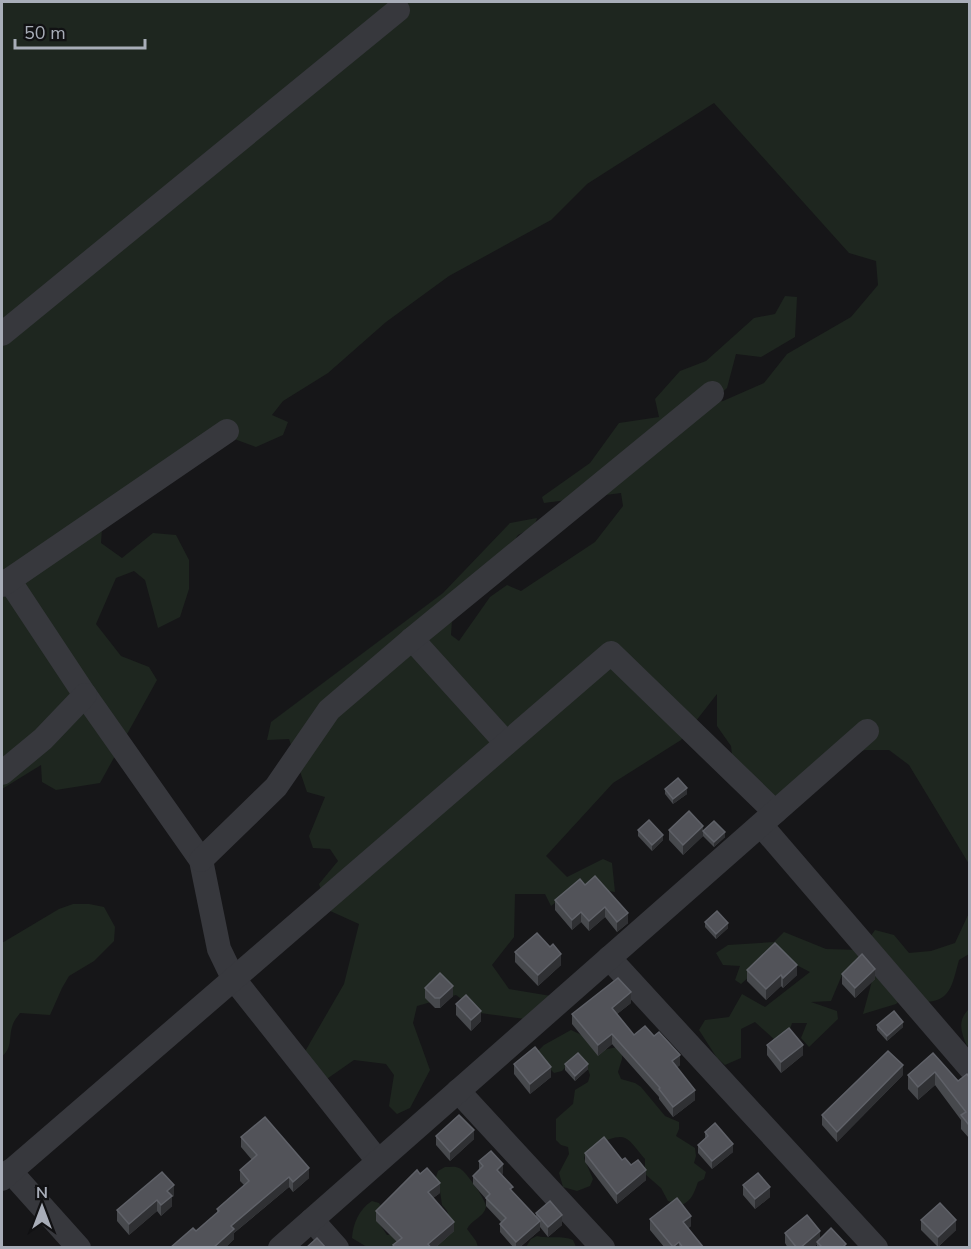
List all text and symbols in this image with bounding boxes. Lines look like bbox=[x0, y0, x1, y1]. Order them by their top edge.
scale bar bbox=[15, 12, 146, 50]
text: 50 m bbox=[24, 21, 66, 45]
north arrow bbox=[12, 1177, 72, 1237]
text: N bbox=[36, 1182, 48, 1204]

